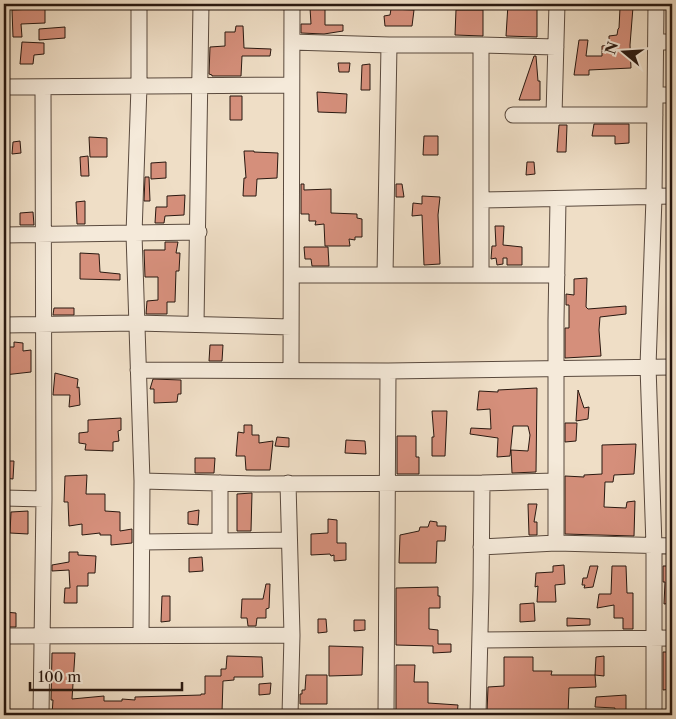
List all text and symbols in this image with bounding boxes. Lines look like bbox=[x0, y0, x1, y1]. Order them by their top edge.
north arrow bbox=[598, 28, 648, 78]
text: N bbox=[601, 39, 622, 57]
scale bar bbox=[30, 659, 182, 691]
text: 100 m bbox=[38, 667, 81, 686]

